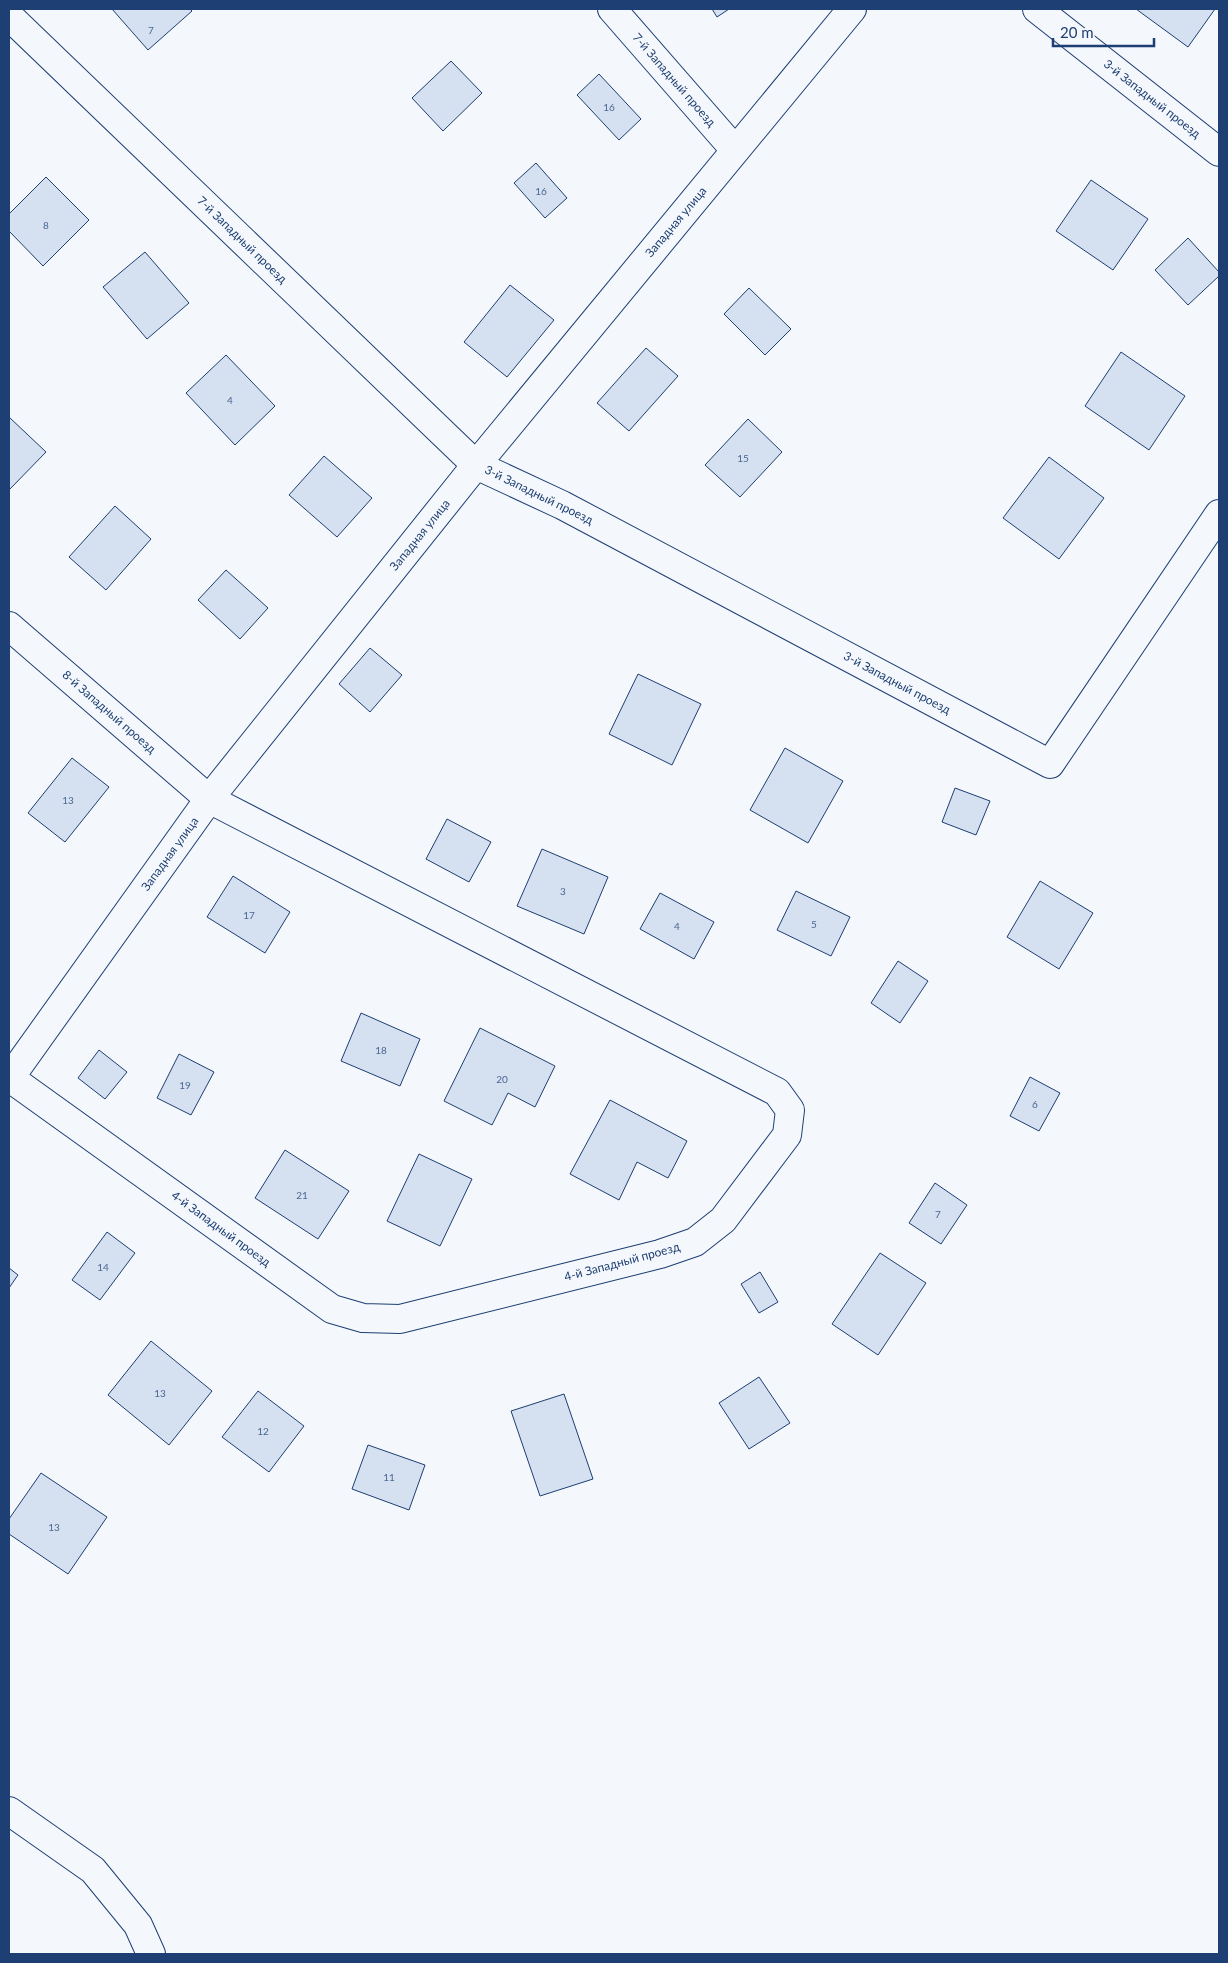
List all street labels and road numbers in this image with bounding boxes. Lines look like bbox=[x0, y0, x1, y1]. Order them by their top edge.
street label: 7-й Западный проезд bbox=[630, 30, 719, 130]
street label: 3-й Западный проезд bbox=[1101, 56, 1204, 142]
street label: Западная улица bbox=[642, 183, 709, 260]
street label: 7-й Западный проезд bbox=[194, 193, 291, 287]
street label: 3-й Западный проезд bbox=[482, 462, 597, 528]
street label: Западная улица bbox=[386, 496, 453, 573]
street label: 3-й Западный проезд bbox=[841, 648, 954, 717]
street label: 8-й Западный проезд bbox=[59, 667, 160, 757]
street label: Западная улица bbox=[138, 814, 201, 893]
street label: 4-й Западный проезд bbox=[169, 1188, 274, 1270]
street label: 4-й Западный проезд bbox=[562, 1239, 682, 1284]

